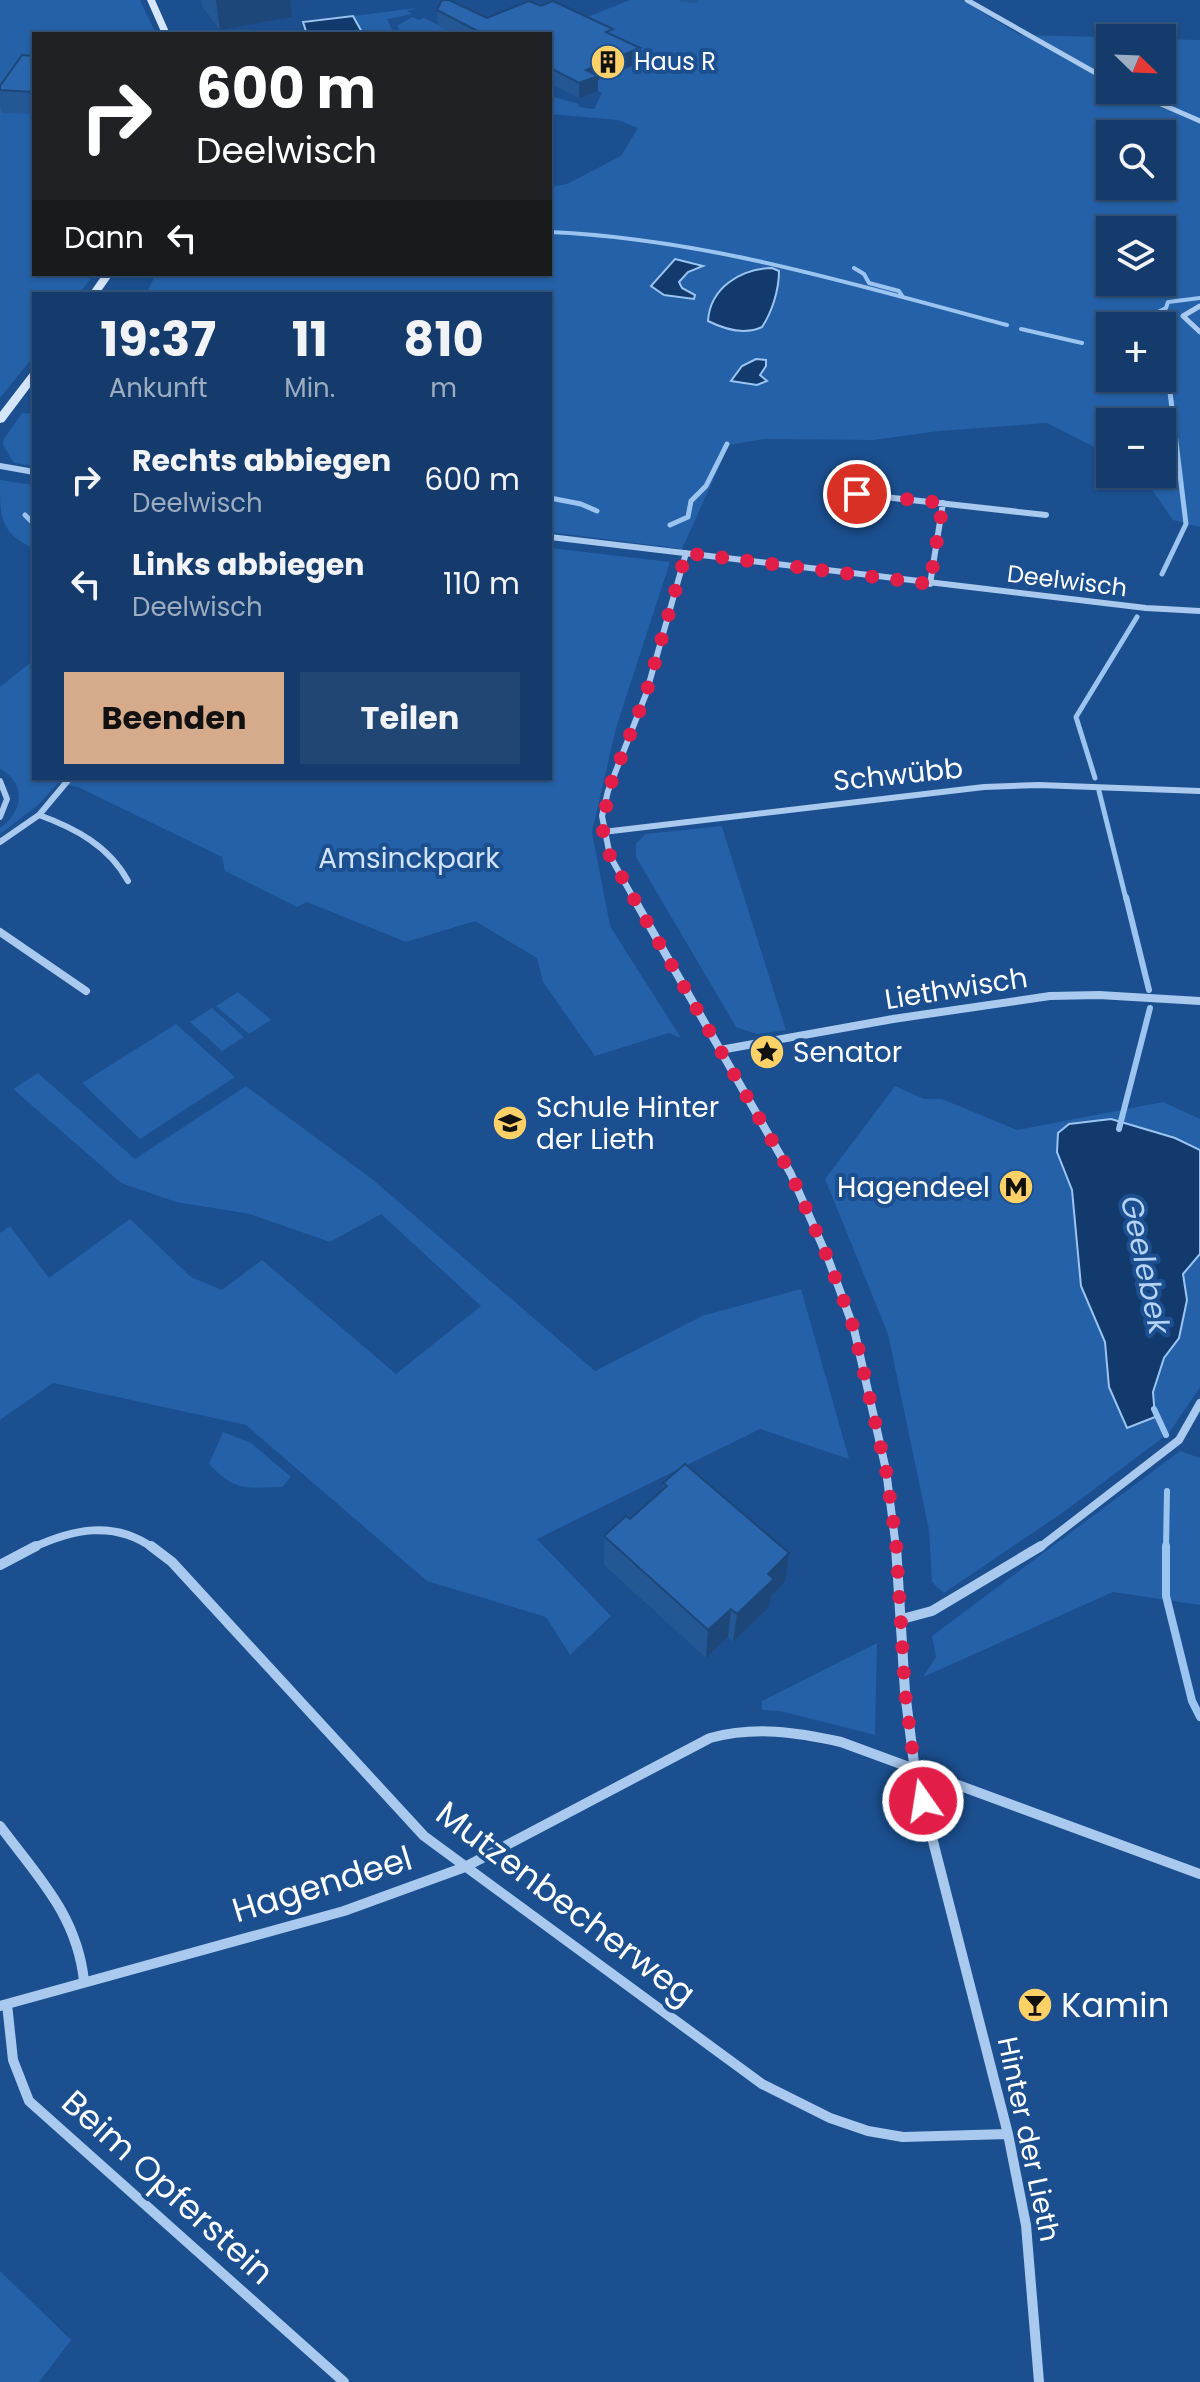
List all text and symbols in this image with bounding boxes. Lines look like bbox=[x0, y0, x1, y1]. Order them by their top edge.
north arrow bbox=[1096, 24, 1176, 104]
map controls bbox=[1096, 24, 1176, 488]
building icon: Haus R bbox=[589, 43, 627, 81]
place label: Haus R bbox=[634, 45, 716, 78]
text: 600 m bbox=[196, 49, 376, 128]
icon: right bbox=[64, 64, 168, 168]
button: search bbox=[1096, 120, 1176, 200]
text: Deelwisch bbox=[196, 125, 377, 176]
text: Dann bbox=[64, 216, 144, 259]
icon: left bbox=[160, 216, 204, 260]
button: layers bbox=[1096, 216, 1176, 296]
text: 19:37 bbox=[100, 306, 216, 373]
text: 11 bbox=[292, 306, 328, 373]
text: 810 bbox=[403, 306, 484, 373]
button: + bbox=[1096, 312, 1176, 392]
text: Ankunft bbox=[109, 370, 208, 406]
text: Min. bbox=[284, 370, 335, 406]
text: m bbox=[430, 370, 457, 406]
button: − bbox=[1096, 408, 1176, 488]
text: Rechts abbiegen bbox=[132, 439, 391, 482]
icon: right bbox=[64, 458, 108, 502]
text: 600 m bbox=[424, 458, 520, 501]
pin bbox=[823, 460, 891, 528]
icon: arrive bbox=[835, 472, 879, 516]
text: Deelwisch bbox=[132, 485, 263, 521]
text: Links abbiegen bbox=[132, 543, 365, 586]
street label: Deelwisch bbox=[1005, 557, 1129, 604]
icon: left bbox=[64, 562, 108, 606]
text: 110 m bbox=[443, 562, 520, 605]
text: Deelwisch bbox=[132, 589, 263, 625]
button: Beenden bbox=[64, 672, 284, 764]
button: Teilen bbox=[300, 672, 520, 764]
street label: Schwübb bbox=[831, 748, 965, 801]
park label: Amsinckpark bbox=[318, 839, 500, 878]
street label: Liethwisch bbox=[882, 958, 1030, 1019]
place icon: Senator bbox=[748, 1033, 786, 1071]
place label: Senator bbox=[793, 1033, 902, 1072]
place label: Schule Hinter der Lieth bbox=[536, 1088, 719, 1159]
school or university icon: Schule Hinter der Lieth bbox=[491, 1104, 529, 1142]
place label: Hagendeel bbox=[837, 1168, 990, 1207]
metro station icon: Hagendeel bbox=[997, 1168, 1035, 1206]
water label: Geelebek bbox=[1110, 1192, 1181, 1340]
position arrow bbox=[881, 1759, 965, 1843]
street label: Mutzenbecherweg bbox=[426, 1789, 706, 2017]
street label: Hagendeel bbox=[226, 1834, 418, 1934]
place label: Kamin bbox=[1061, 1981, 1170, 2029]
bar icon: Kamin bbox=[1016, 1986, 1054, 2024]
street label: Hinter der Lieth bbox=[988, 2033, 1069, 2245]
street label: Beim Opferstein bbox=[51, 2079, 285, 2295]

